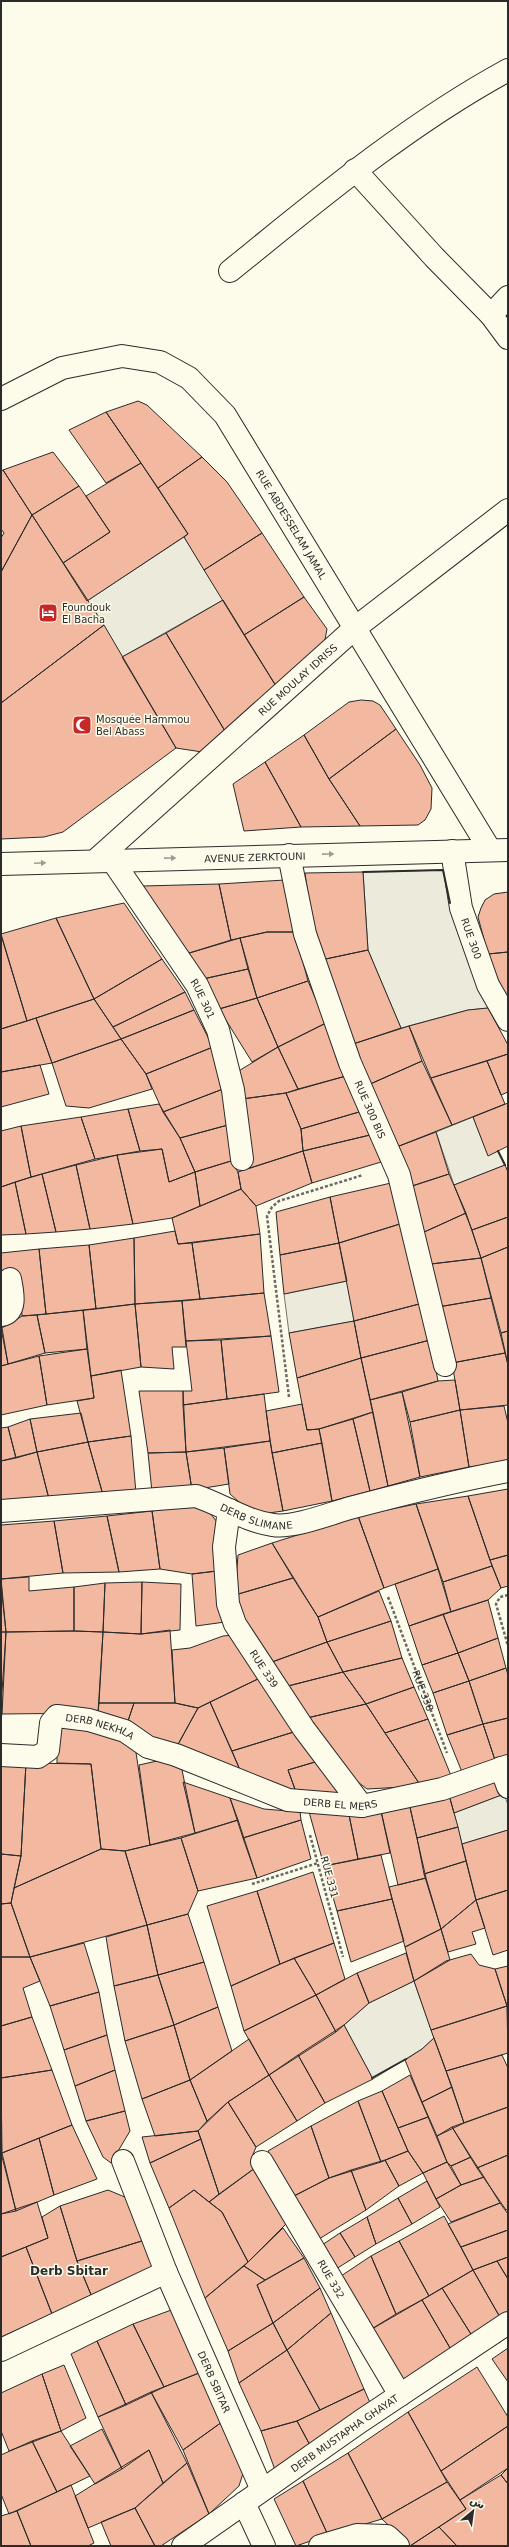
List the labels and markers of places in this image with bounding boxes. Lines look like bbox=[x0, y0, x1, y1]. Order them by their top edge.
hotel icon: Foundouk El Bacha bbox=[37, 602, 59, 624]
place label: Foundouk El Bacha bbox=[62, 602, 111, 625]
mosque icon: Mosquée Hammou Bel Abass bbox=[71, 714, 93, 736]
place label: Mosquée Hammou Bel Abass bbox=[96, 714, 190, 737]

